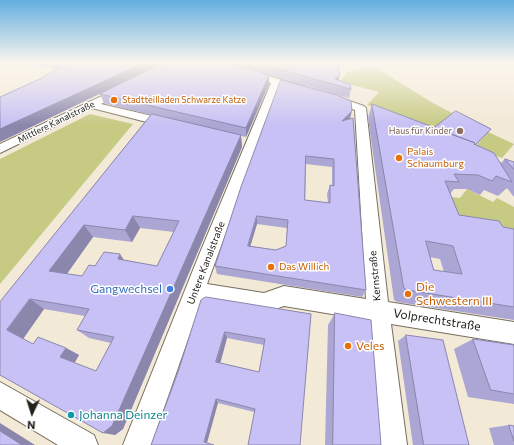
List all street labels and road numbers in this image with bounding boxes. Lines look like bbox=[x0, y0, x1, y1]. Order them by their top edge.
street label: Mittlere Kanalstraße bbox=[16, 99, 96, 145]
street label: Untere Kanalstraße bbox=[185, 220, 227, 306]
street label: Kernstraße bbox=[367, 250, 383, 302]
street label: Volprechtstraße bbox=[392, 306, 482, 334]

